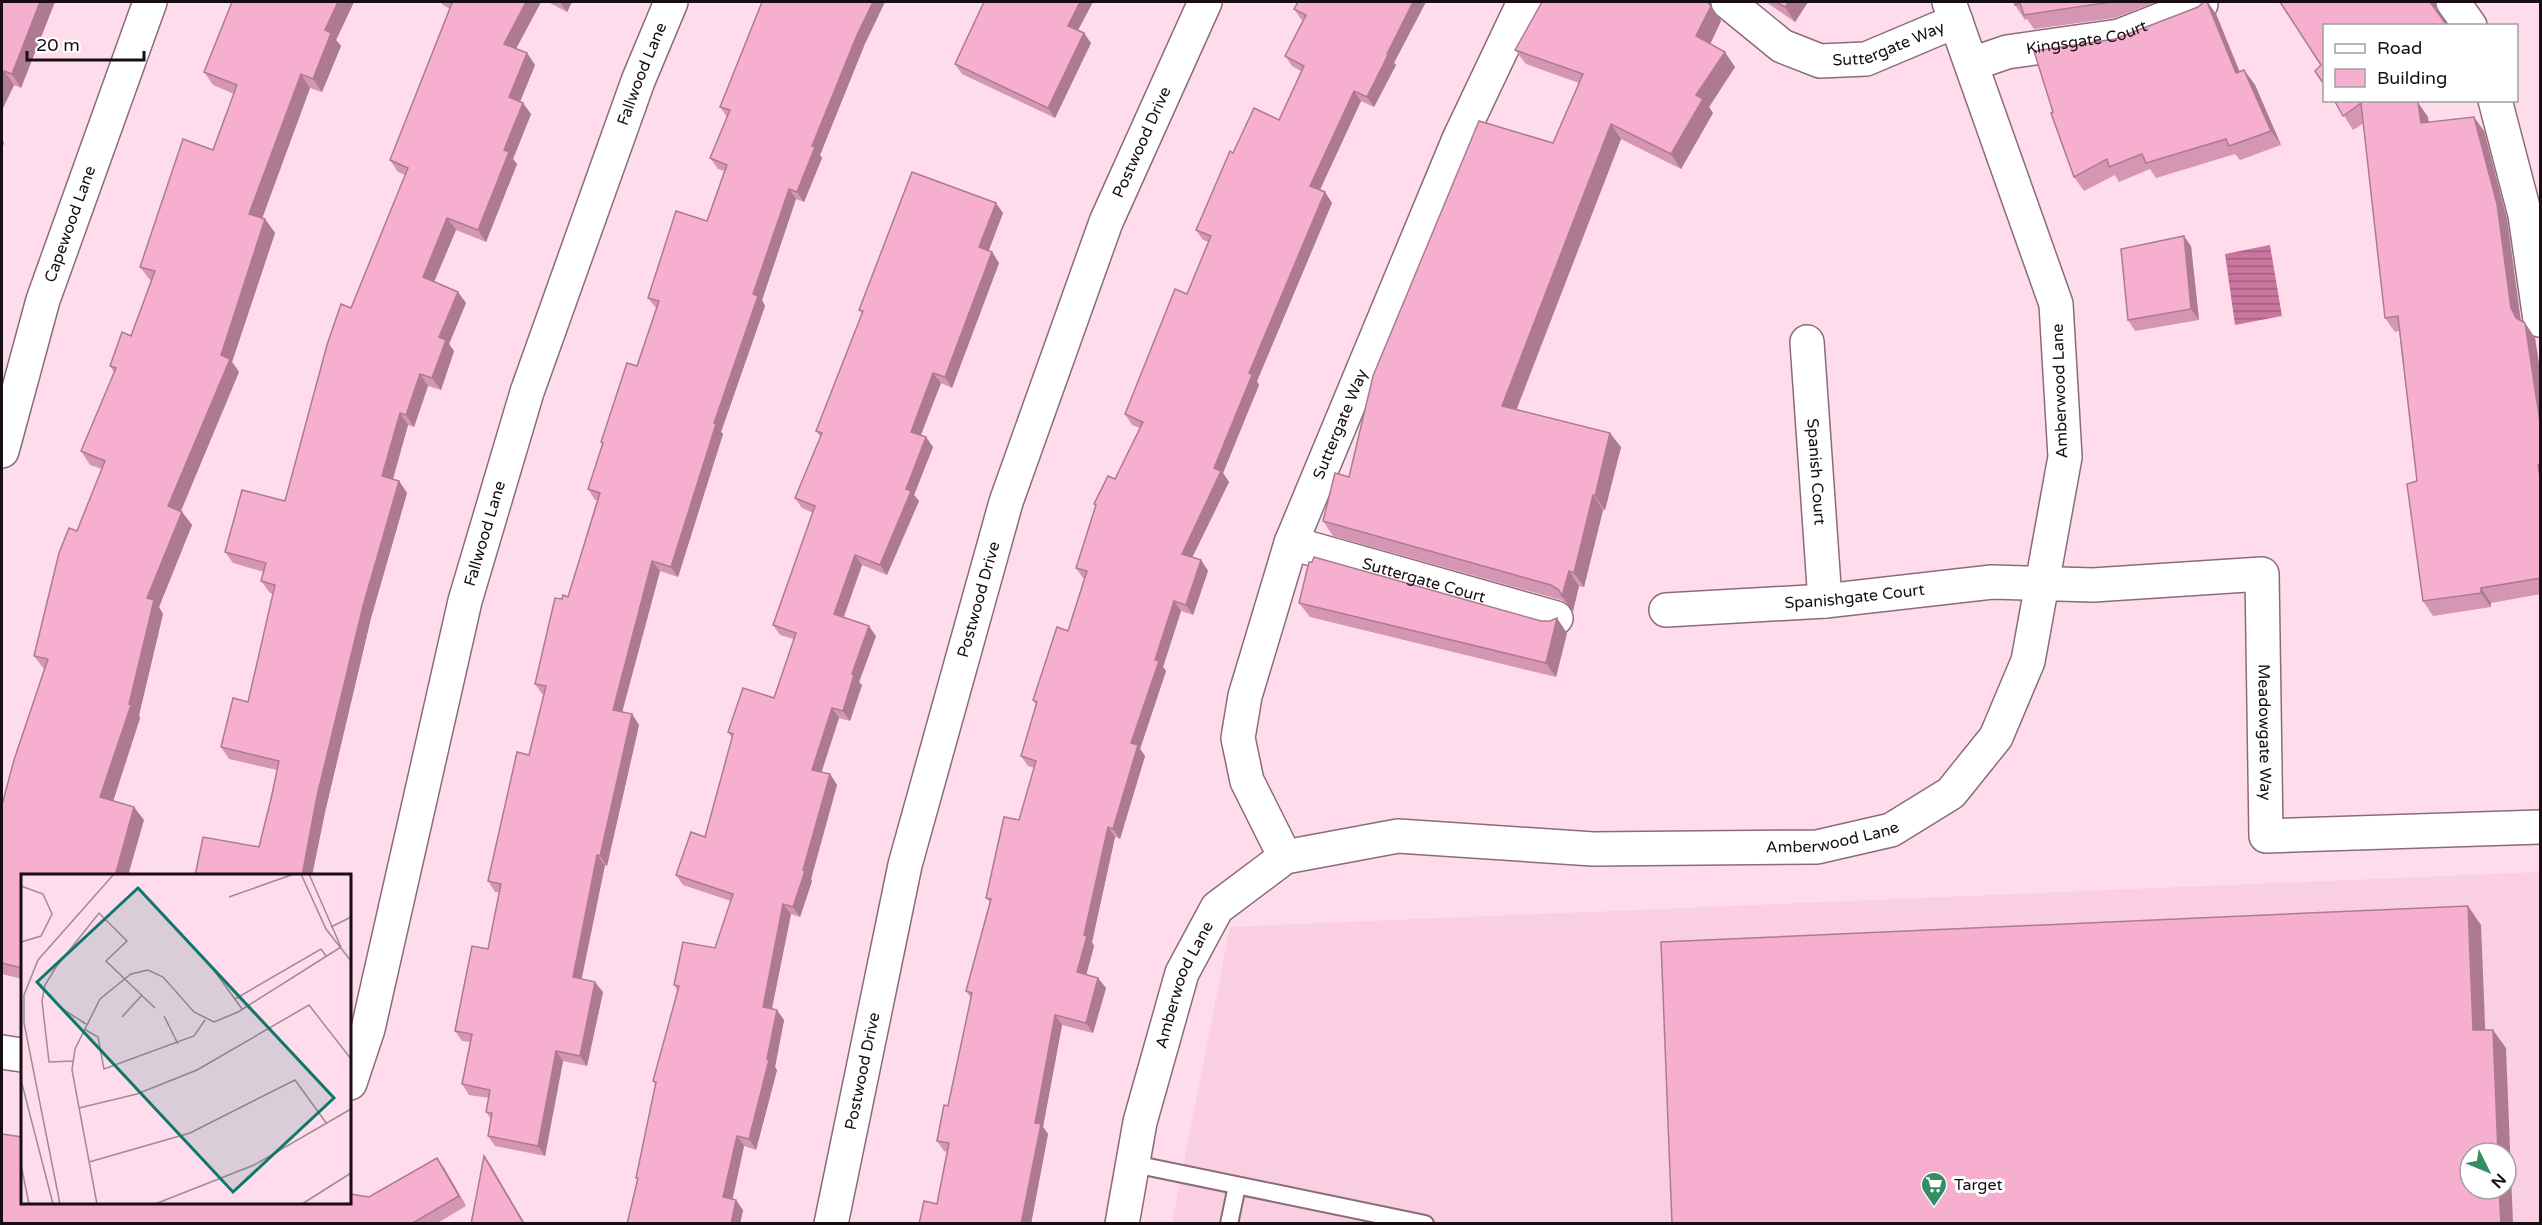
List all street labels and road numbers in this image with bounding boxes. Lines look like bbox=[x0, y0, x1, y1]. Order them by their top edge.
street label: Kingsgate Court bbox=[2025, 16, 2150, 59]
street label: Suttergate Way bbox=[1832, 17, 1948, 70]
street label: Fallwood Lane bbox=[613, 20, 671, 128]
street label: Postwood Drive bbox=[1108, 84, 1176, 201]
street label: Capewood Lane bbox=[40, 163, 100, 285]
street label: Amberwood Lane bbox=[2048, 323, 2072, 459]
street label: Suttergate Way bbox=[1309, 366, 1372, 482]
street label: Spanish Court bbox=[1802, 418, 1830, 526]
street label: Fallwood Lane bbox=[460, 479, 510, 589]
street label: Postwood Drive bbox=[953, 539, 1005, 660]
street label: Suttergate Court bbox=[1360, 554, 1488, 608]
street label: Spanishgate Court bbox=[1784, 580, 1926, 613]
street label: Meadowgate Way bbox=[2253, 664, 2275, 801]
street label: Amberwood Lane bbox=[1766, 817, 1903, 857]
street label: Amberwood Lane bbox=[1151, 918, 1218, 1051]
street label: Postwood Drive bbox=[841, 1011, 884, 1132]

